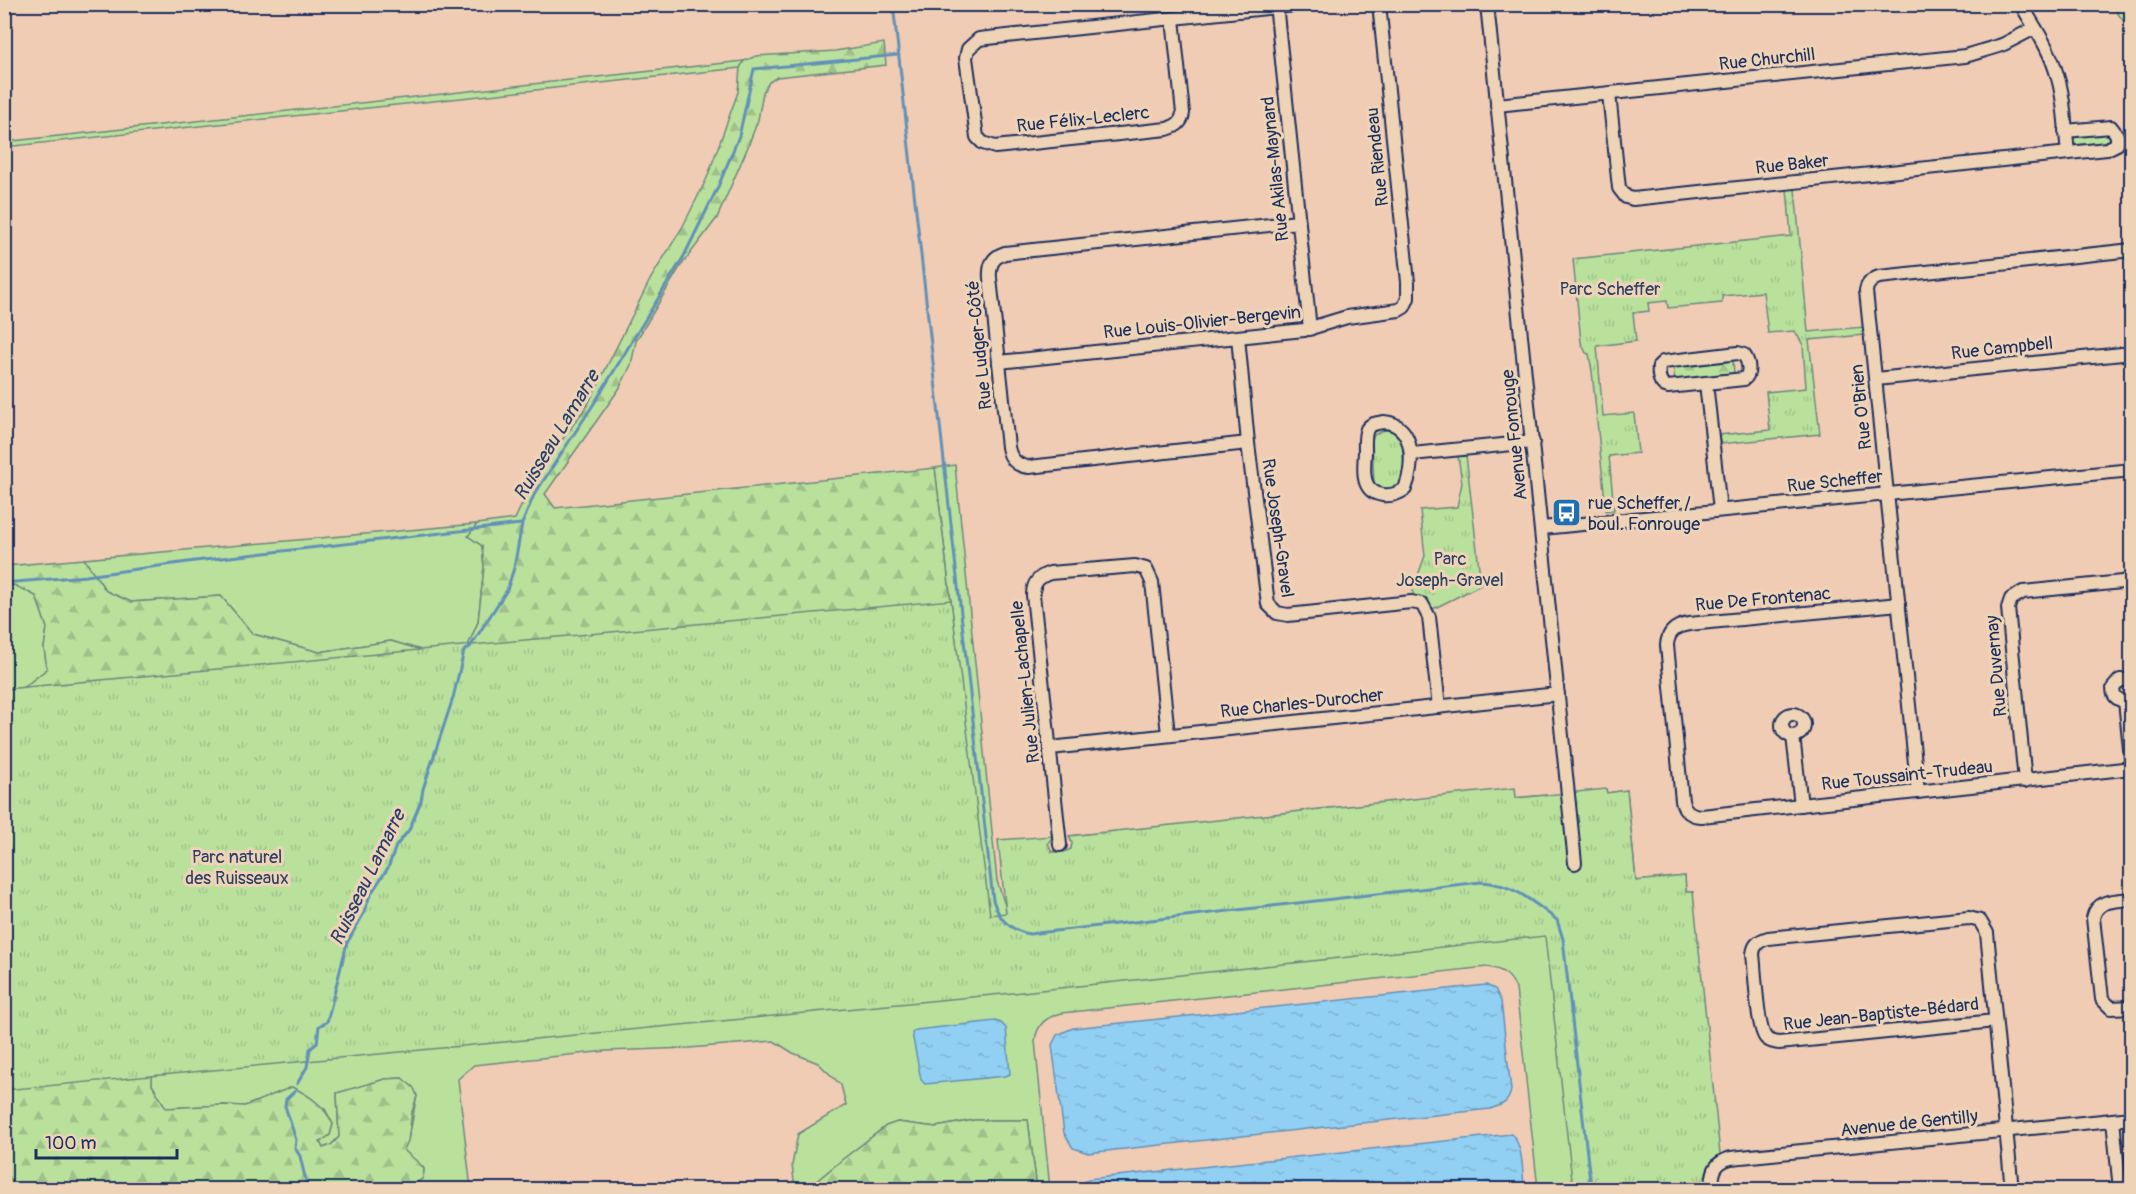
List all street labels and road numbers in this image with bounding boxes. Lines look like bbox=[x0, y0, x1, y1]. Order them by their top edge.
street label: Rue Churchill bbox=[1718, 43, 1816, 76]
street label: Rue Akilas-Maynard bbox=[1256, 95, 1295, 242]
street label: Rue Félix-Leclerc bbox=[1015, 101, 1151, 138]
street label: Rue Riendeau bbox=[1361, 106, 1394, 208]
street label: Rue Baker bbox=[1754, 149, 1830, 180]
street label: Rue Ludger-Côté bbox=[961, 279, 998, 411]
street label: Rue Louis-Olivier-Bergevin bbox=[1102, 301, 1302, 344]
street label: Rue Campbell bbox=[1950, 332, 2054, 365]
street label: Rue O'Brien bbox=[1846, 363, 1877, 451]
street label: Avenue Fonrouge bbox=[1496, 368, 1533, 502]
street label: Rue Joseph-Gravel bbox=[1256, 457, 1299, 599]
street label: Rue Scheffer bbox=[1786, 465, 1885, 498]
street label: Rue De Frontenac bbox=[1694, 582, 1832, 617]
street label: Rue Julien-Lachapelle bbox=[1006, 600, 1045, 764]
street label: Rue Duvernay bbox=[1981, 614, 2012, 718]
street label: Rue Charles-Durocher bbox=[1219, 683, 1385, 724]
street label: Rue Toussaint-Trudeau bbox=[1820, 755, 1994, 796]
street label: Rue Jean-Baptiste-Bédard bbox=[1782, 993, 1980, 1036]
street label: Avenue de Gentilly bbox=[1839, 1105, 1979, 1142]

